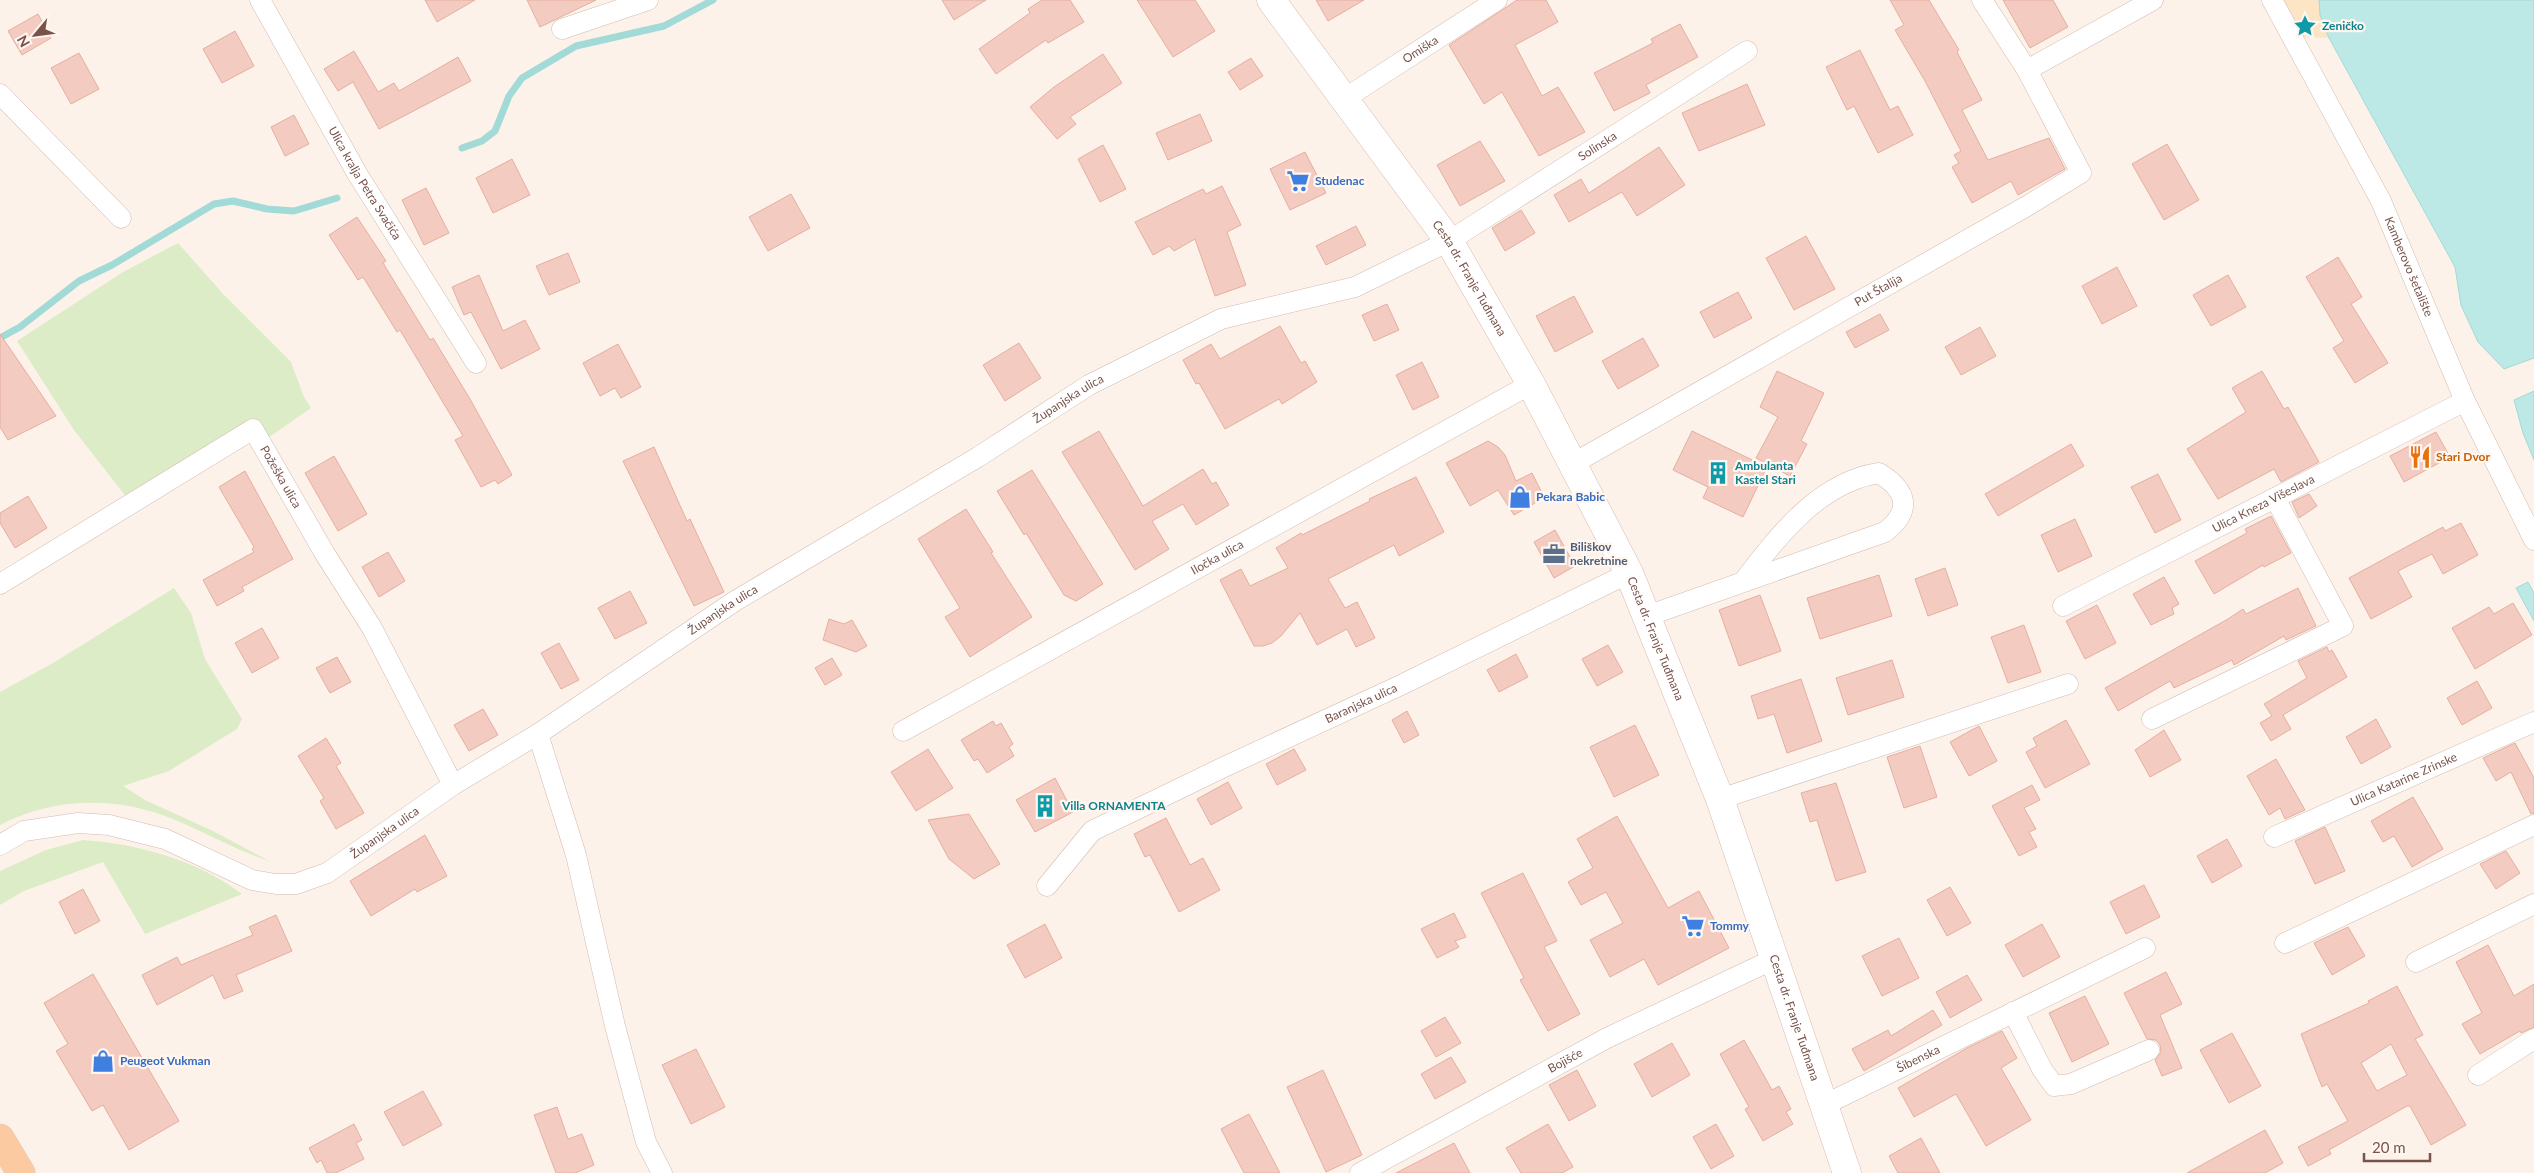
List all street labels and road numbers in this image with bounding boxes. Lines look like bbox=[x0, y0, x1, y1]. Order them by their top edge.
street label: Omiška bbox=[1399, 32, 1441, 66]
street label: Ulica kralja Petra Svačića bbox=[325, 124, 405, 243]
street label: Solinska bbox=[1575, 128, 1619, 164]
street label: Kamberovo šetalište bbox=[2381, 214, 2437, 319]
street label: Cesta dr. Franje Tuđmana bbox=[1429, 217, 1510, 339]
street label: Put Štalija bbox=[1852, 270, 1905, 309]
street label: Županjska ulica bbox=[1030, 371, 1106, 426]
street label: Požeška ulica bbox=[257, 443, 305, 511]
street label: Ulica Kneza Višeslava bbox=[2210, 471, 2317, 536]
street label: Iločka ulica bbox=[1188, 536, 1246, 578]
street label: Cesta dr. Franje Tuđmana bbox=[1624, 574, 1688, 703]
street label: Županjska ulica bbox=[685, 581, 760, 638]
street label: Baranjska ulica bbox=[1322, 680, 1400, 726]
street label: Ulica Katarine Zrinske bbox=[2348, 749, 2459, 809]
street label: Županjska ulica bbox=[347, 803, 422, 861]
street label: Cesta dr. Franje Tuđmana bbox=[1766, 953, 1823, 1083]
street label: Šibenska bbox=[1894, 1041, 1942, 1075]
street label: Bojišće bbox=[1545, 1045, 1585, 1076]

